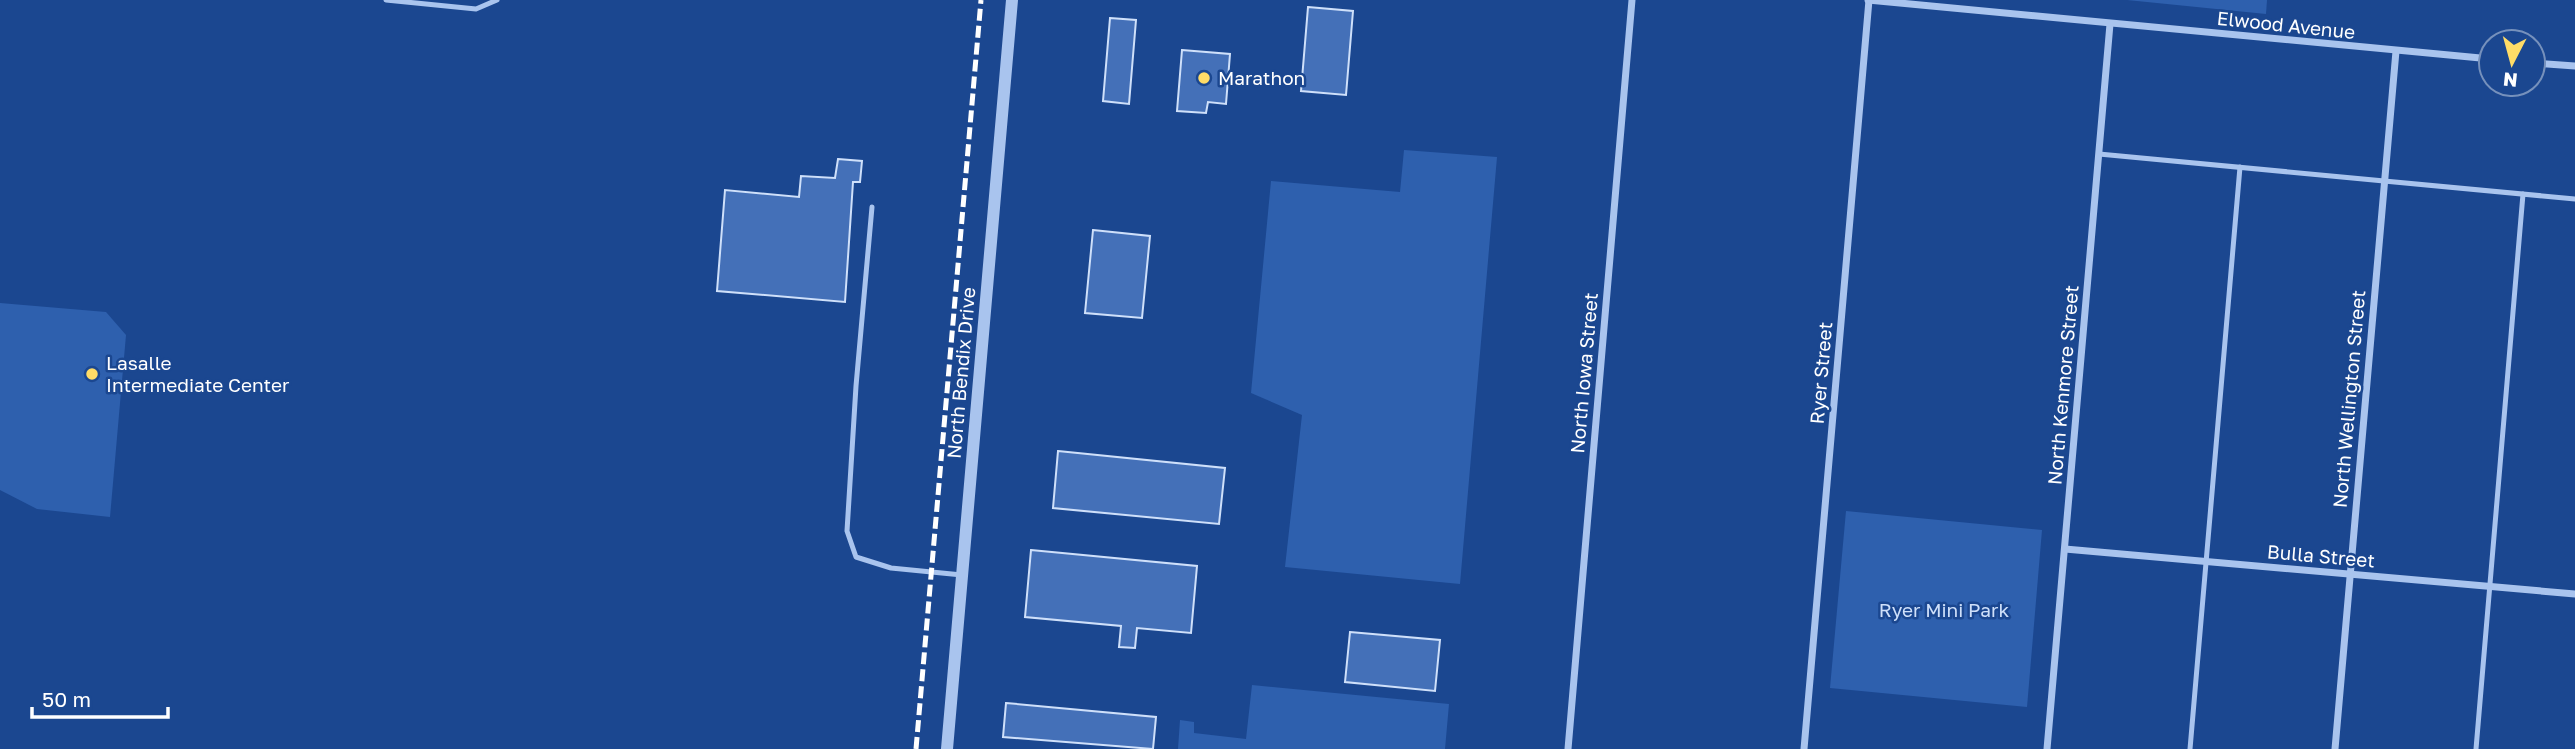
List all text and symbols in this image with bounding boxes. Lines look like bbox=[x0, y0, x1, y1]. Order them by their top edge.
street label: Elwood Avenue bbox=[2216, 6, 2356, 43]
north arrow bbox=[2477, 28, 2547, 98]
place label: Marathon bbox=[1218, 66, 1305, 89]
text: N bbox=[2502, 68, 2519, 93]
marker: Marathon bbox=[1196, 70, 1212, 86]
street label: North Kenmore Street bbox=[2042, 284, 2083, 486]
street label: North Bendix Drive bbox=[942, 286, 979, 460]
street label: North Wellington Street bbox=[2328, 289, 2369, 509]
street label: North Iowa Street bbox=[1565, 291, 1602, 454]
street label: Ryer Street bbox=[1805, 321, 1836, 425]
place label: Lasalle Intermediate Center bbox=[106, 351, 290, 396]
marker: Lasalle Intermediate Center bbox=[84, 366, 100, 382]
street label: Bulla Street bbox=[2266, 539, 2376, 572]
park label: Ryer Mini Park bbox=[1879, 598, 2009, 621]
scale bar bbox=[32, 676, 168, 720]
text: 50 m bbox=[42, 686, 91, 712]

